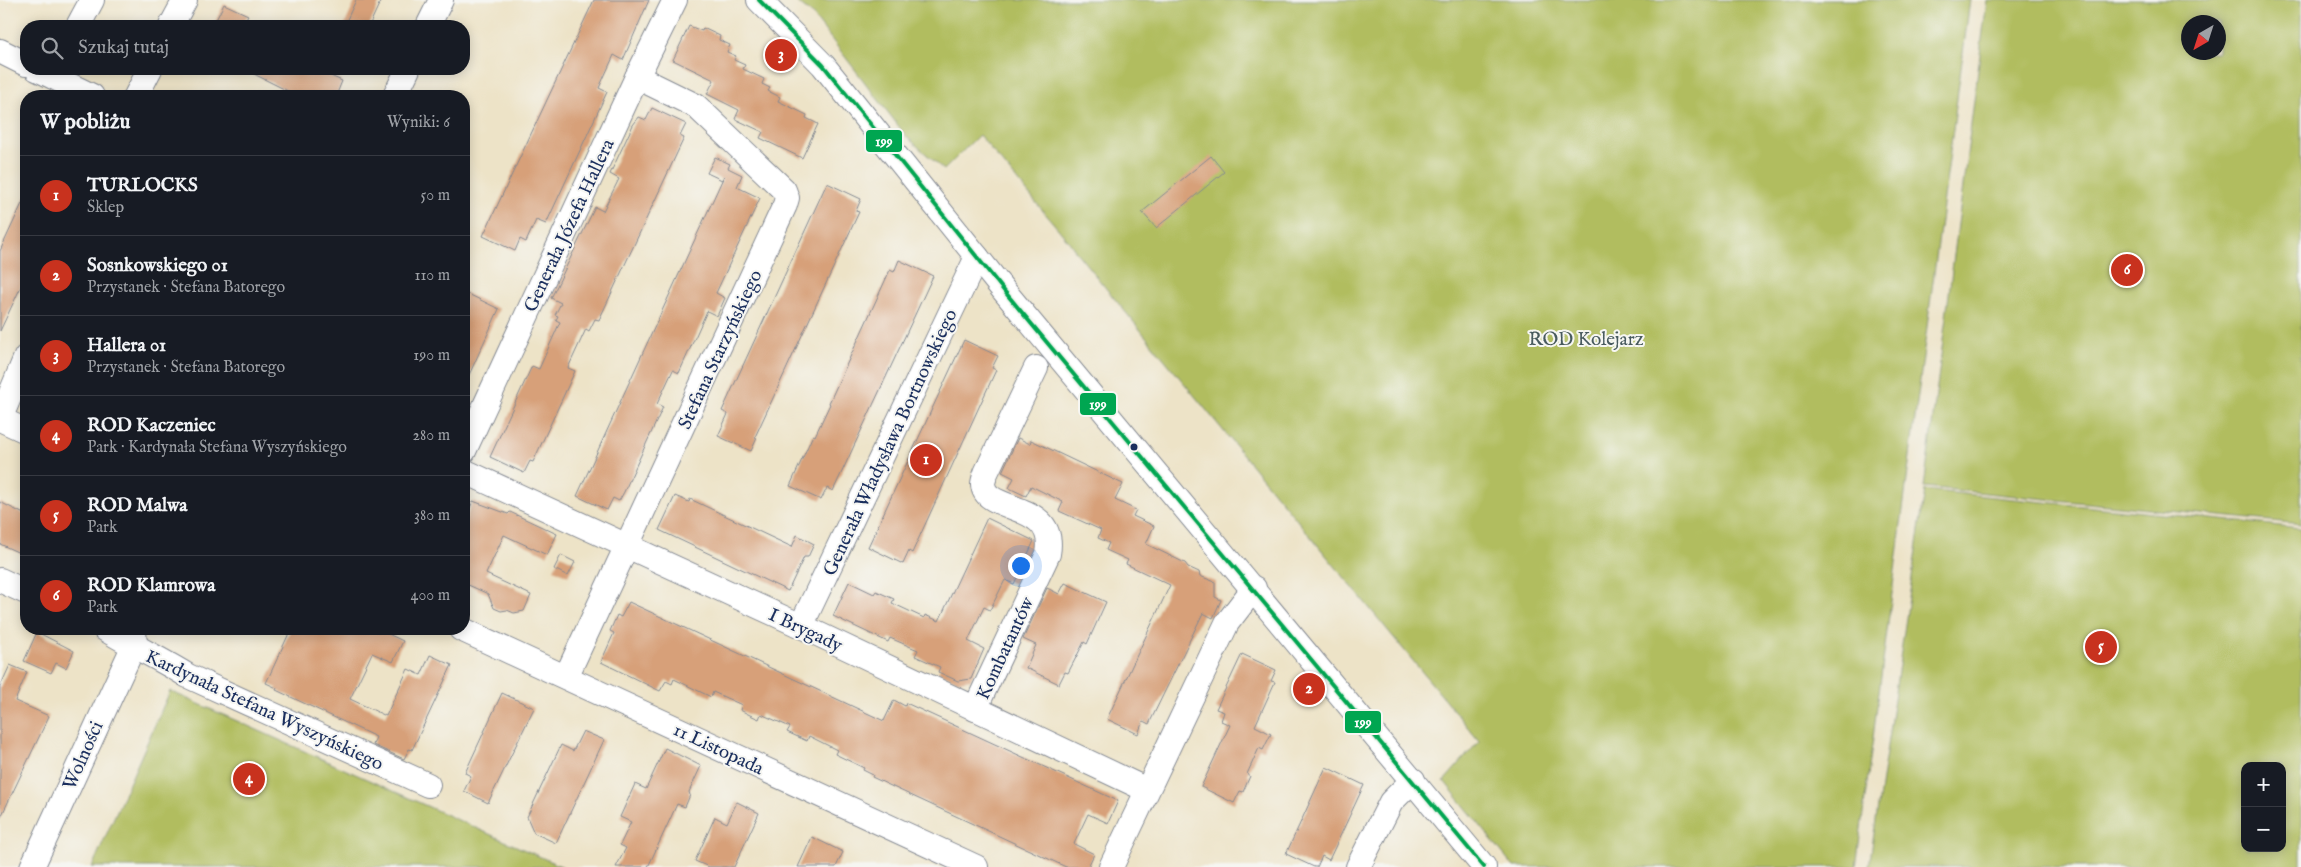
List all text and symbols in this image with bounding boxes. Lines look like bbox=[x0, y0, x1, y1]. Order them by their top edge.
north arrow bbox=[2181, 15, 2226, 60]
search box bbox=[20, 20, 470, 75]
icon: search bbox=[38, 34, 66, 62]
text: Szukaj tutaj bbox=[78, 36, 169, 60]
pin: 3 bbox=[765, 36, 797, 74]
text: W pobliżu bbox=[40, 109, 130, 136]
text: Wyniki: 6 bbox=[387, 113, 450, 133]
line badge: 199 bbox=[865, 129, 903, 153]
text: 199 bbox=[875, 133, 893, 151]
street label: Generała Józefa Hallera bbox=[519, 135, 621, 316]
text: TURLOCKS bbox=[87, 174, 198, 198]
text: 1 bbox=[53, 186, 59, 206]
text: 50 m bbox=[421, 186, 450, 206]
text: Sklep bbox=[87, 198, 124, 218]
pin: 6 bbox=[2111, 251, 2143, 289]
text: Sosnkowskiego 01 bbox=[87, 254, 228, 278]
text: 2 bbox=[52, 266, 60, 286]
text: 110 m bbox=[414, 266, 450, 286]
street label: Stefana Starzyńskiego bbox=[673, 266, 768, 433]
text: Przystanek · Stefana Batorego bbox=[87, 278, 285, 298]
street label: Generała Władysława Bortnowskiego bbox=[818, 306, 963, 580]
park label: ROD Kolejarz bbox=[1528, 328, 1644, 352]
text: Hallera 01 bbox=[87, 334, 166, 358]
text: 3 bbox=[53, 346, 59, 366]
text: 190 m bbox=[413, 346, 450, 366]
text: Przystanek · Stefana Batorego bbox=[87, 358, 285, 378]
line badge: 199 bbox=[1079, 392, 1117, 416]
text: 199 bbox=[1089, 396, 1107, 414]
text: ROD Kaczeniec bbox=[87, 414, 216, 438]
text: 4 bbox=[52, 426, 60, 446]
text: 280 m bbox=[413, 426, 450, 446]
text: Park · Kardynała Stefana Wyszyńskiego bbox=[87, 438, 347, 458]
pin: 1 bbox=[910, 441, 942, 479]
unlabelled marker bbox=[1129, 442, 1139, 452]
text: ROD Malwa bbox=[87, 494, 188, 518]
text: 5 bbox=[53, 506, 59, 526]
text: 380 m bbox=[414, 506, 450, 526]
text: Park bbox=[87, 518, 117, 538]
your location bbox=[1008, 553, 1034, 579]
text: ROD Klamrowa bbox=[87, 574, 216, 598]
text: 6 bbox=[53, 586, 59, 606]
text: 400 m bbox=[411, 586, 450, 606]
street label: Kombatantów bbox=[972, 593, 1040, 704]
text: Park bbox=[87, 598, 117, 618]
street label: I Brygady bbox=[764, 603, 847, 659]
pin: 5 bbox=[2085, 628, 2117, 666]
street label: Kardynała Stefana Wyszyńskiego bbox=[141, 645, 387, 777]
pin: 2 bbox=[1293, 670, 1325, 708]
line badge: 199 bbox=[1344, 710, 1382, 734]
text: 199 bbox=[1354, 714, 1372, 732]
street label: Wolności bbox=[58, 718, 110, 794]
street label: 11 Listopada bbox=[669, 718, 768, 782]
pin: 4 bbox=[233, 760, 265, 798]
map controls bbox=[2241, 762, 2286, 852]
button: + bbox=[2241, 762, 2286, 807]
button: − bbox=[2241, 807, 2286, 852]

